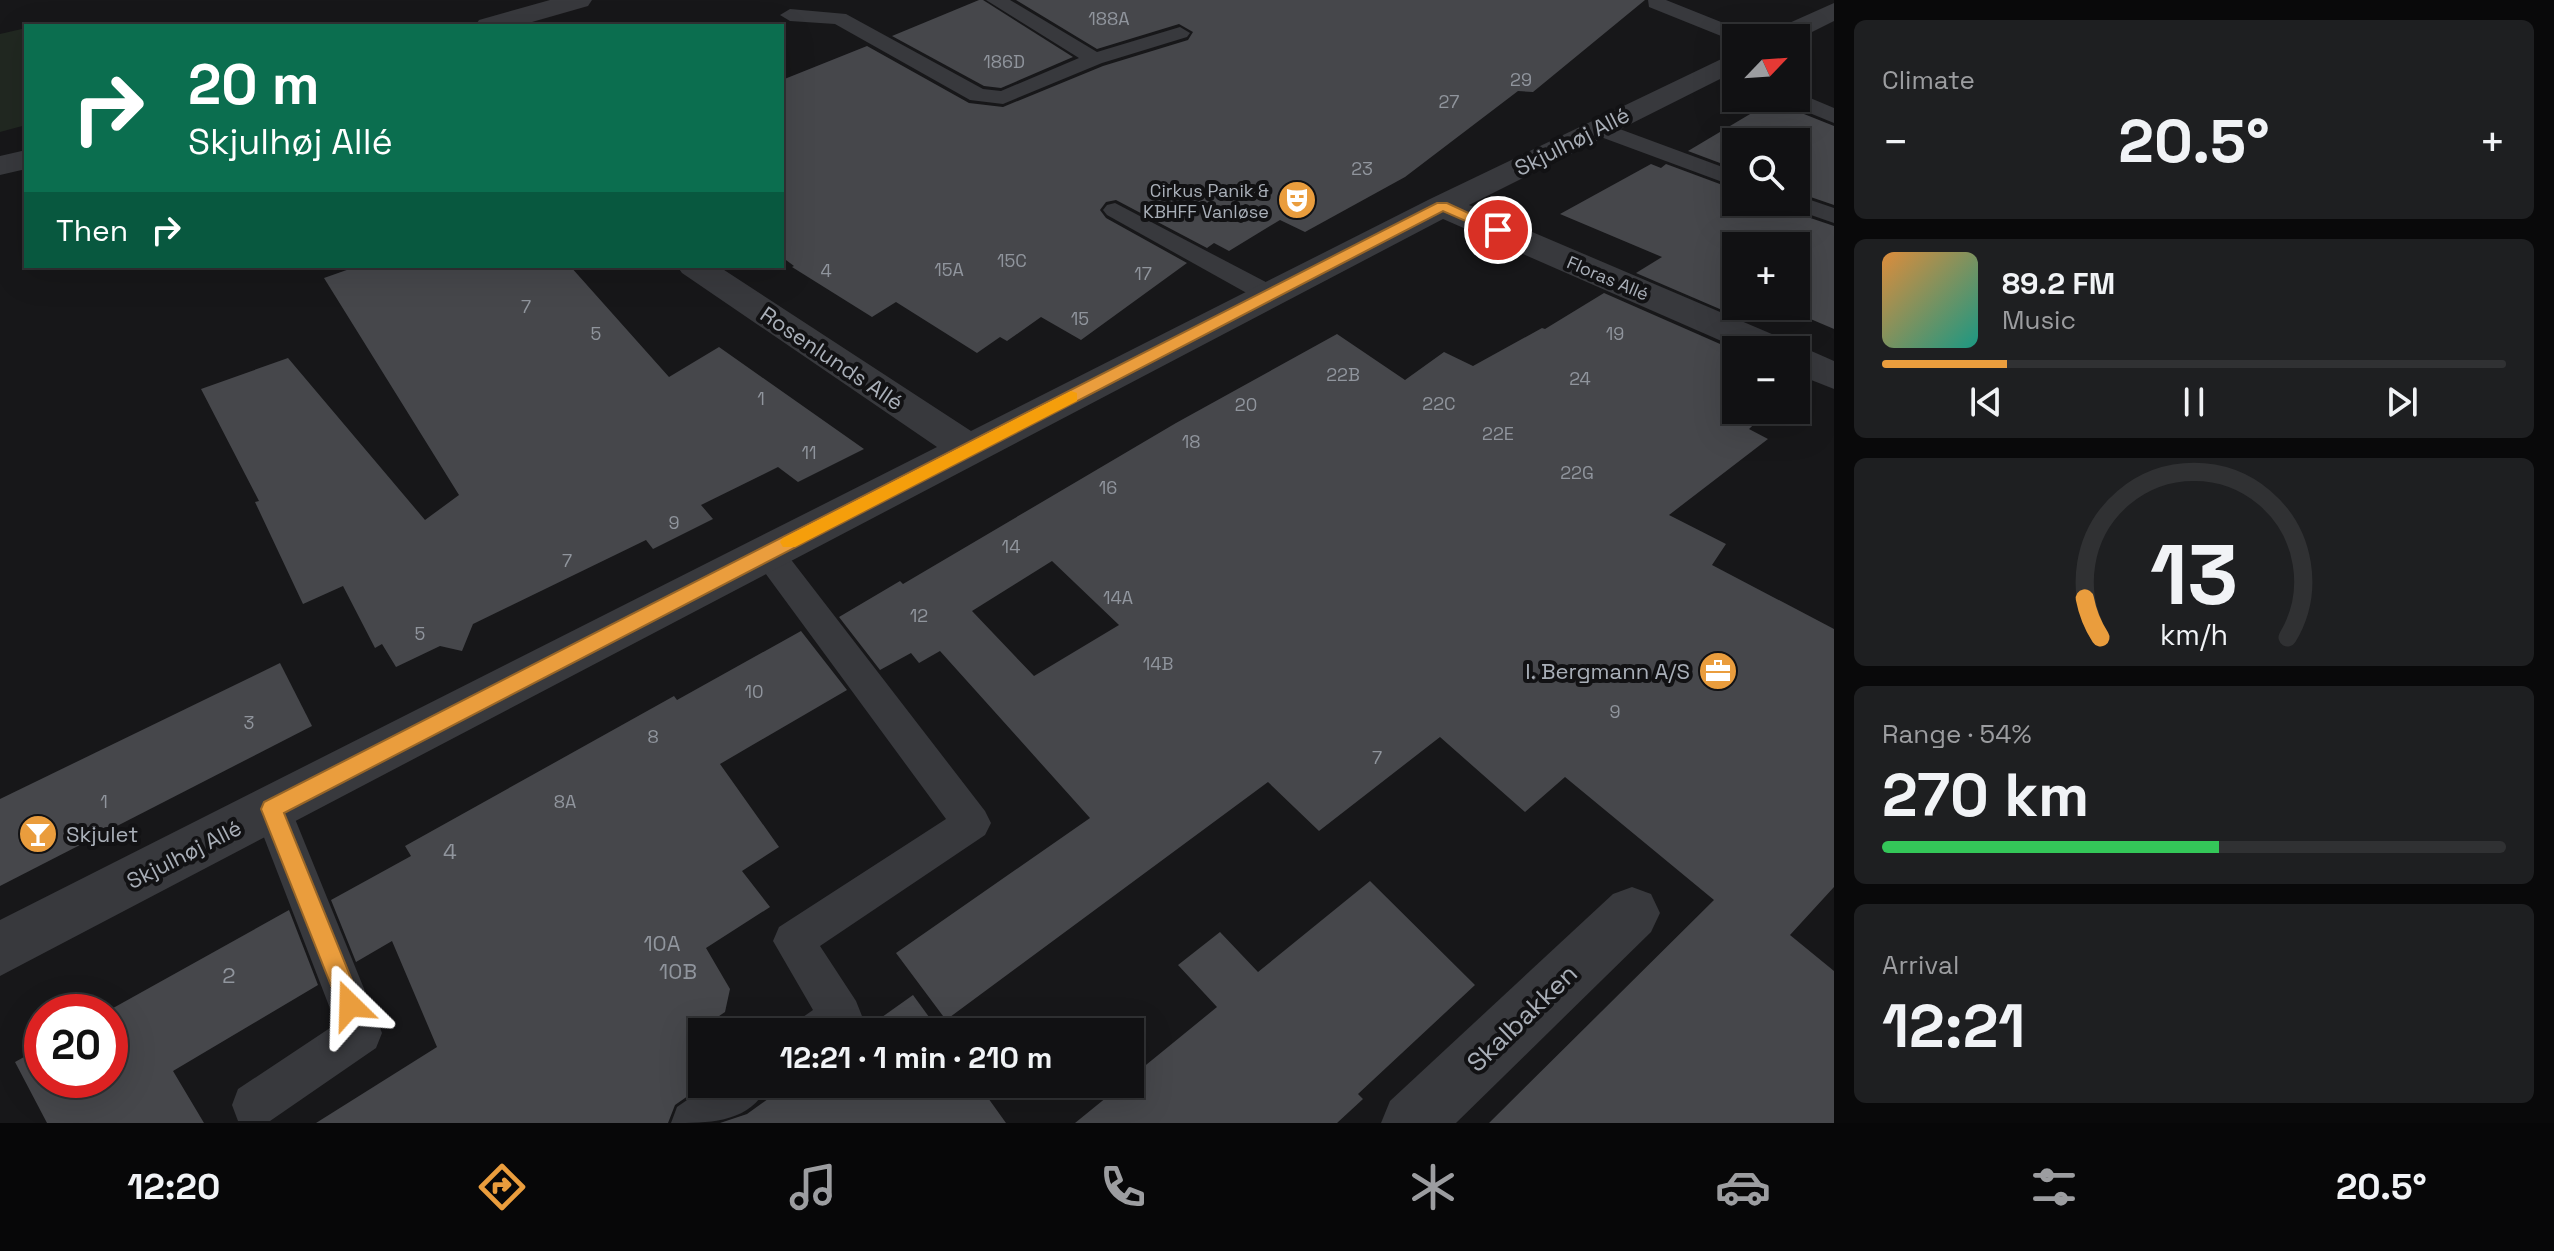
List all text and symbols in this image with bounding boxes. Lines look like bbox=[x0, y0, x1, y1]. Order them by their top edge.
house number: 188A bbox=[1088, 7, 1130, 30]
north arrow bbox=[1722, 24, 1810, 112]
map controls bbox=[1722, 24, 1810, 424]
text: 20 m bbox=[188, 49, 320, 120]
house number: 186D bbox=[983, 50, 1025, 73]
icon: right bbox=[56, 56, 160, 160]
text: Climate bbox=[1882, 63, 1975, 97]
house number: 29 bbox=[1510, 68, 1532, 91]
house number: 27 bbox=[1439, 90, 1459, 113]
street label: Skjulhøj Allé bbox=[1510, 100, 1634, 182]
text: 20.5° bbox=[2118, 103, 2270, 180]
text: − bbox=[1882, 114, 1909, 170]
text: + bbox=[2479, 114, 2506, 170]
text: Skjulhøj Allé bbox=[188, 119, 393, 165]
button: search bbox=[1722, 128, 1810, 216]
house number: 23 bbox=[1351, 157, 1373, 180]
place label: Cirkus Panik & KBHFF Vanløse bbox=[1143, 179, 1269, 223]
theatre icon: Cirkus Panik & KBHFF Vanløse bbox=[1276, 179, 1318, 221]
pin bbox=[1464, 196, 1532, 264]
icon: right bbox=[144, 208, 188, 252]
icon: arrive bbox=[1476, 208, 1520, 252]
text: Then bbox=[56, 211, 128, 250]
button: + bbox=[1722, 232, 1810, 320]
house number: 15C bbox=[997, 249, 1027, 272]
street label: Floras Allé bbox=[1564, 250, 1652, 306]
house number: 15A bbox=[934, 258, 964, 281]
house number: 4 bbox=[820, 259, 832, 282]
house number: 17 bbox=[1134, 262, 1152, 285]
text: 89.2 FM bbox=[2002, 264, 2115, 303]
house number: 7 bbox=[521, 295, 531, 318]
street label: Rosenlunds Allé bbox=[755, 300, 909, 416]
text: Music bbox=[2002, 303, 2076, 337]
house number: 15 bbox=[1071, 307, 1089, 330]
house number: 5 bbox=[591, 322, 601, 345]
house number: 19 bbox=[1606, 322, 1624, 345]
button: − bbox=[1722, 336, 1810, 424]
house number: 22B bbox=[1326, 363, 1360, 386]
house number: 24 bbox=[1569, 367, 1591, 390]
icon: previous bbox=[1964, 380, 2008, 424]
icon: pause bbox=[2172, 380, 2216, 424]
icon: next bbox=[2380, 380, 2424, 424]
house number: 1 bbox=[757, 387, 765, 410]
house number: 22C bbox=[1422, 392, 1456, 415]
house number: 20 bbox=[1235, 393, 1257, 416]
house number: 22E bbox=[1482, 422, 1514, 445]
house number: 18 bbox=[1182, 430, 1200, 453]
house number: 11 bbox=[801, 441, 817, 464]
house number: 22G bbox=[1560, 461, 1594, 484]
house number: 16 bbox=[1099, 476, 1117, 499]
house number: 9 bbox=[668, 511, 680, 534]
text: 13 bbox=[2150, 521, 2238, 627]
house number: 14 bbox=[1002, 535, 1020, 558]
house number: 7 bbox=[562, 549, 572, 572]
house number: 14A bbox=[1103, 586, 1133, 609]
house number: 12 bbox=[910, 604, 928, 627]
text: km/h bbox=[2160, 617, 2228, 653]
house number: 5 bbox=[415, 622, 425, 645]
office icon: I. Bergmann A/S bbox=[1697, 650, 1739, 692]
house number: 14B bbox=[1143, 652, 1173, 675]
place label: I. Bergmann A/S bbox=[1525, 657, 1690, 685]
house number: 10 bbox=[744, 680, 764, 703]
house number: 9 bbox=[1609, 700, 1621, 723]
house number: 3 bbox=[244, 711, 254, 734]
text: Range · 54% bbox=[1882, 717, 2032, 751]
house number: 8 bbox=[647, 725, 659, 748]
house number: 7 bbox=[1372, 746, 1382, 769]
text: 270 km bbox=[1882, 757, 2089, 834]
house number: 1 bbox=[100, 790, 108, 813]
house number: 8A bbox=[554, 790, 576, 813]
bar icon: Skjulet bbox=[17, 813, 59, 855]
street label: Skjulhøj Allé bbox=[122, 813, 246, 895]
place label: Skjulet bbox=[66, 820, 138, 848]
house number: 4 bbox=[443, 837, 457, 865]
house number: 10A bbox=[643, 929, 681, 957]
text: Arrival bbox=[1882, 948, 1959, 982]
house number: 10B bbox=[659, 957, 697, 985]
street label: Skalbakken bbox=[1459, 957, 1585, 1079]
house number: 2 bbox=[222, 961, 236, 989]
position arrow bbox=[308, 963, 392, 1047]
text: 12:21 bbox=[1882, 988, 2025, 1065]
speed limit sign: 20 bbox=[24, 994, 128, 1098]
text: 12:21 · 1 min · 210 m bbox=[780, 1038, 1052, 1077]
icon: directions bbox=[474, 1159, 530, 1215]
icon: music bbox=[785, 1159, 841, 1215]
icon: phone bbox=[1095, 1159, 1151, 1215]
icon: climate bbox=[1405, 1159, 1461, 1215]
icon: car bbox=[1715, 1159, 1771, 1215]
icon: filters bbox=[2026, 1159, 2082, 1215]
text: 12:20 bbox=[127, 1164, 220, 1210]
text: 20.5° bbox=[2336, 1164, 2427, 1210]

